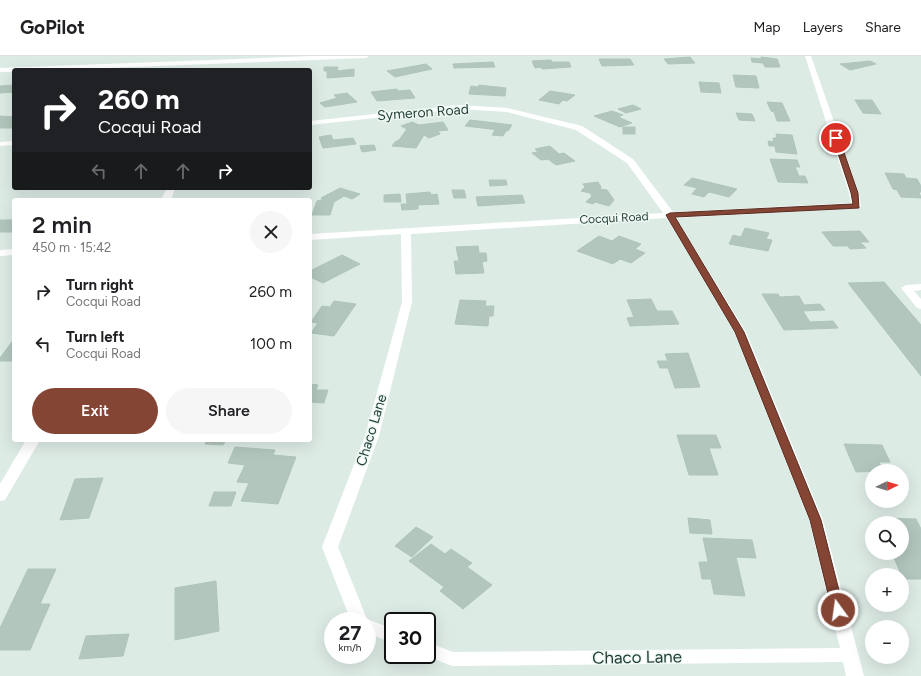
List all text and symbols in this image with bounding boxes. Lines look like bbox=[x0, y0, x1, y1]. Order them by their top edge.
text: GoPilot bbox=[20, 16, 85, 39]
text: Map bbox=[753, 19, 781, 36]
text: Layers bbox=[803, 19, 843, 36]
text: Share bbox=[865, 19, 901, 36]
text: 260 m bbox=[98, 82, 180, 116]
icon: right bbox=[32, 84, 84, 136]
street label: Symeron Road bbox=[377, 101, 469, 124]
text: Cocqui Road bbox=[98, 116, 202, 138]
pin bbox=[819, 121, 853, 155]
icon: arrive bbox=[825, 127, 847, 149]
icon: left bbox=[88, 160, 110, 182]
icon: ahead bbox=[130, 160, 152, 182]
icon: ahead bbox=[172, 160, 194, 182]
icon: right bbox=[214, 160, 236, 182]
street label: Cocqui Road bbox=[579, 209, 649, 227]
text: 2 min bbox=[32, 210, 92, 239]
button: close bbox=[250, 211, 292, 253]
text: 450 m · 15:42 bbox=[32, 240, 111, 255]
text: Turn right bbox=[66, 276, 134, 294]
icon: right bbox=[32, 281, 54, 303]
text: 260 m bbox=[249, 283, 292, 301]
text: Cocqui Road bbox=[66, 294, 141, 309]
text: Turn left bbox=[66, 328, 124, 346]
icon: left bbox=[32, 333, 54, 355]
text: 100 m bbox=[250, 335, 292, 353]
text: Cocqui Road bbox=[66, 346, 141, 361]
button: Exit bbox=[32, 388, 158, 434]
button: Share bbox=[166, 388, 292, 434]
street label: Chaco Lane bbox=[353, 392, 391, 468]
north arrow bbox=[865, 464, 909, 508]
map controls bbox=[865, 464, 909, 664]
button: search bbox=[865, 516, 909, 560]
button: + bbox=[865, 568, 909, 612]
position arrow bbox=[817, 589, 859, 631]
speed limit sign: 30 bbox=[384, 612, 436, 664]
button: − bbox=[865, 620, 909, 664]
text: 27 bbox=[339, 621, 361, 645]
text: km/h bbox=[339, 641, 361, 654]
street label: Chaco Lane bbox=[592, 646, 682, 668]

